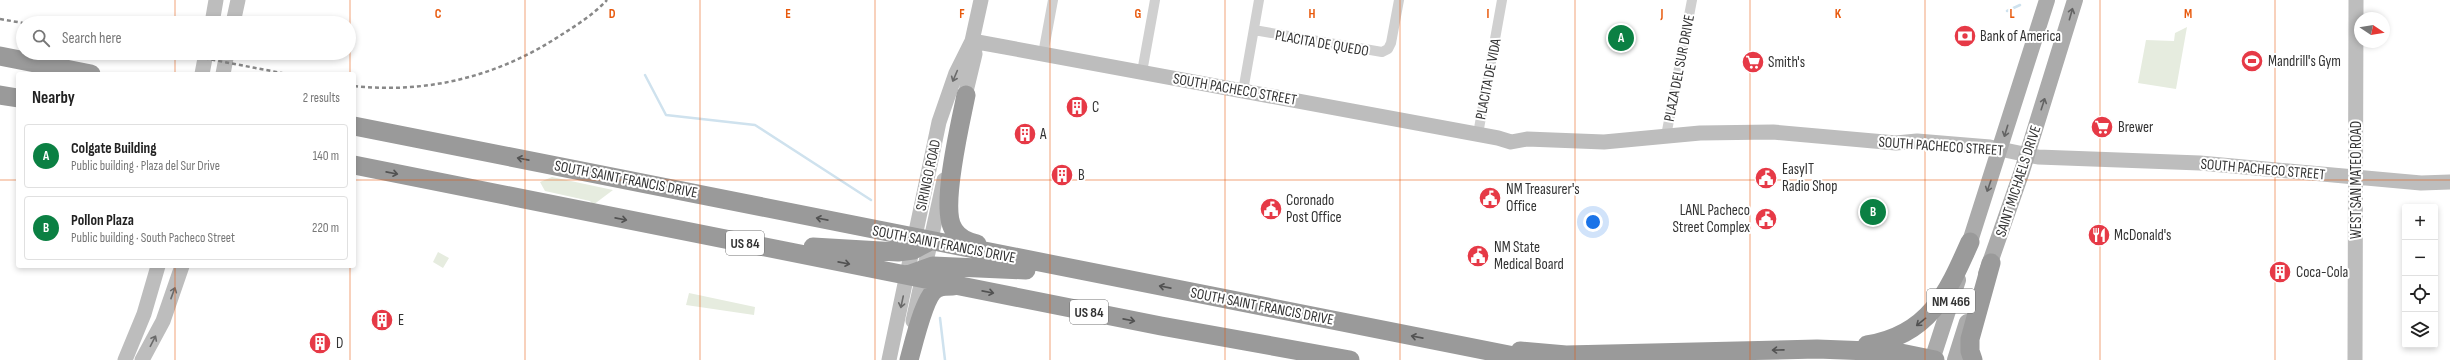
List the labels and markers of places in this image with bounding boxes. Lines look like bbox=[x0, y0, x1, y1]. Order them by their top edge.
pin: A bbox=[1608, 23, 1634, 53]
bank icon: Bank of America bbox=[1952, 23, 1978, 49]
place label: Bank of America bbox=[1980, 27, 2061, 46]
sports icon: Mandrill's Gym bbox=[2239, 48, 2265, 74]
supermarket icon: Smith's bbox=[1740, 49, 1766, 75]
place label: Mandrill's Gym bbox=[2268, 52, 2341, 71]
place label: Smith's bbox=[1768, 53, 1805, 72]
building icon: C bbox=[1064, 94, 1090, 120]
place label: C bbox=[1092, 98, 1099, 117]
supermarket icon: Brewer bbox=[2089, 114, 2115, 140]
place label: Brewer bbox=[2118, 118, 2154, 137]
building icon: A bbox=[1012, 121, 1038, 147]
place label: A bbox=[1039, 125, 1047, 144]
place label: EasyIT Radio Shop bbox=[1782, 160, 1837, 196]
building icon: B bbox=[1049, 162, 1075, 188]
public building icon: EasyIT Radio Shop bbox=[1753, 165, 1779, 191]
place label: B bbox=[1078, 166, 1085, 185]
place label: NM Treasurer's Office bbox=[1506, 180, 1580, 216]
public building icon: NM Treasurer's Office bbox=[1477, 185, 1503, 211]
place label: Coronado Post Office bbox=[1286, 191, 1342, 227]
public building icon: Coronado Post Office bbox=[1258, 196, 1284, 222]
pin: B bbox=[1860, 197, 1886, 227]
place label: LANL Pacheco Street Complex bbox=[1672, 201, 1750, 237]
public building icon: LANL Pacheco Street Complex bbox=[1753, 206, 1779, 232]
restaurant icon: McDonald's bbox=[2086, 222, 2112, 248]
place label: McDonald's bbox=[2114, 226, 2172, 245]
place label: NM State Medical Board bbox=[1494, 238, 1564, 274]
public building icon: NM State Medical Board bbox=[1465, 243, 1491, 269]
building icon: Coca-Cola bbox=[2267, 259, 2293, 285]
place label: Coca-Cola bbox=[2296, 263, 2349, 282]
building icon: E bbox=[369, 307, 395, 333]
place label: E bbox=[398, 311, 404, 330]
building icon: D bbox=[307, 330, 333, 356]
place label: D bbox=[336, 334, 343, 353]

